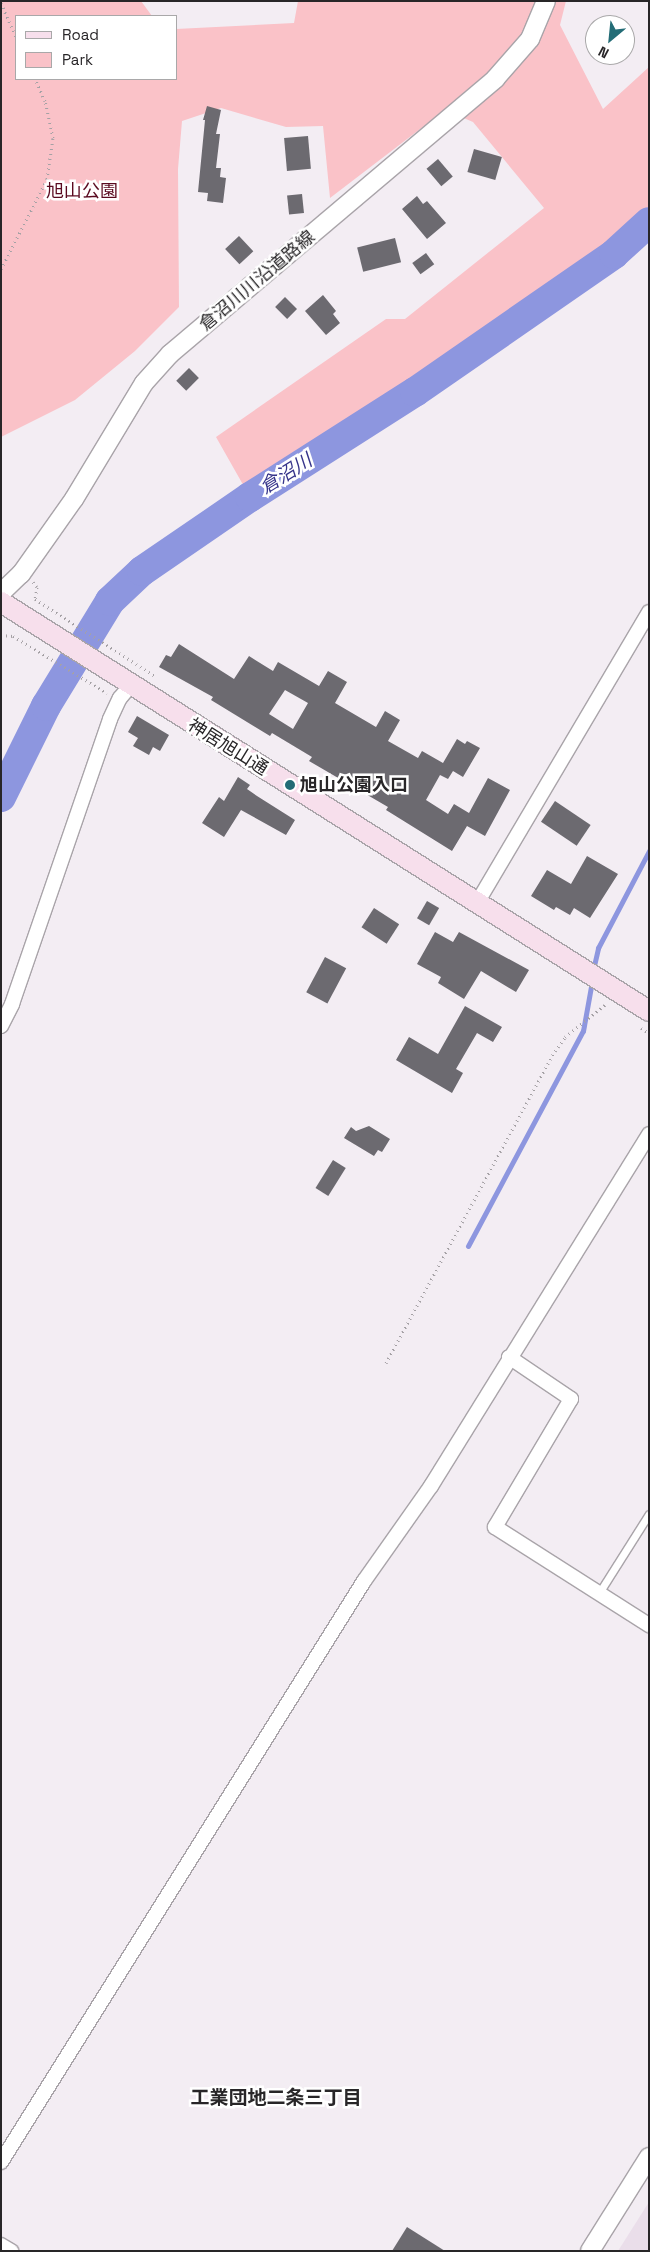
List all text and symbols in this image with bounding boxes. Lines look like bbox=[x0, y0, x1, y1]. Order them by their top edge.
legend bbox=[15, 15, 178, 80]
north arrow bbox=[585, 15, 635, 65]
text: Road bbox=[62, 25, 99, 44]
text: N bbox=[595, 42, 612, 63]
text: Park bbox=[62, 50, 93, 69]
park label: 旭山公園 bbox=[46, 180, 118, 202]
street label: 倉沼川川沿道路線 bbox=[195, 226, 319, 336]
water label: 倉沼川 bbox=[256, 449, 316, 499]
street label: 神居旭山通 bbox=[184, 714, 272, 780]
place label: 旭山公園入口 bbox=[300, 774, 408, 796]
marker: 旭山公園入口 bbox=[284, 779, 296, 791]
district label: 工業団地二条三丁目 bbox=[191, 2087, 361, 2109]

